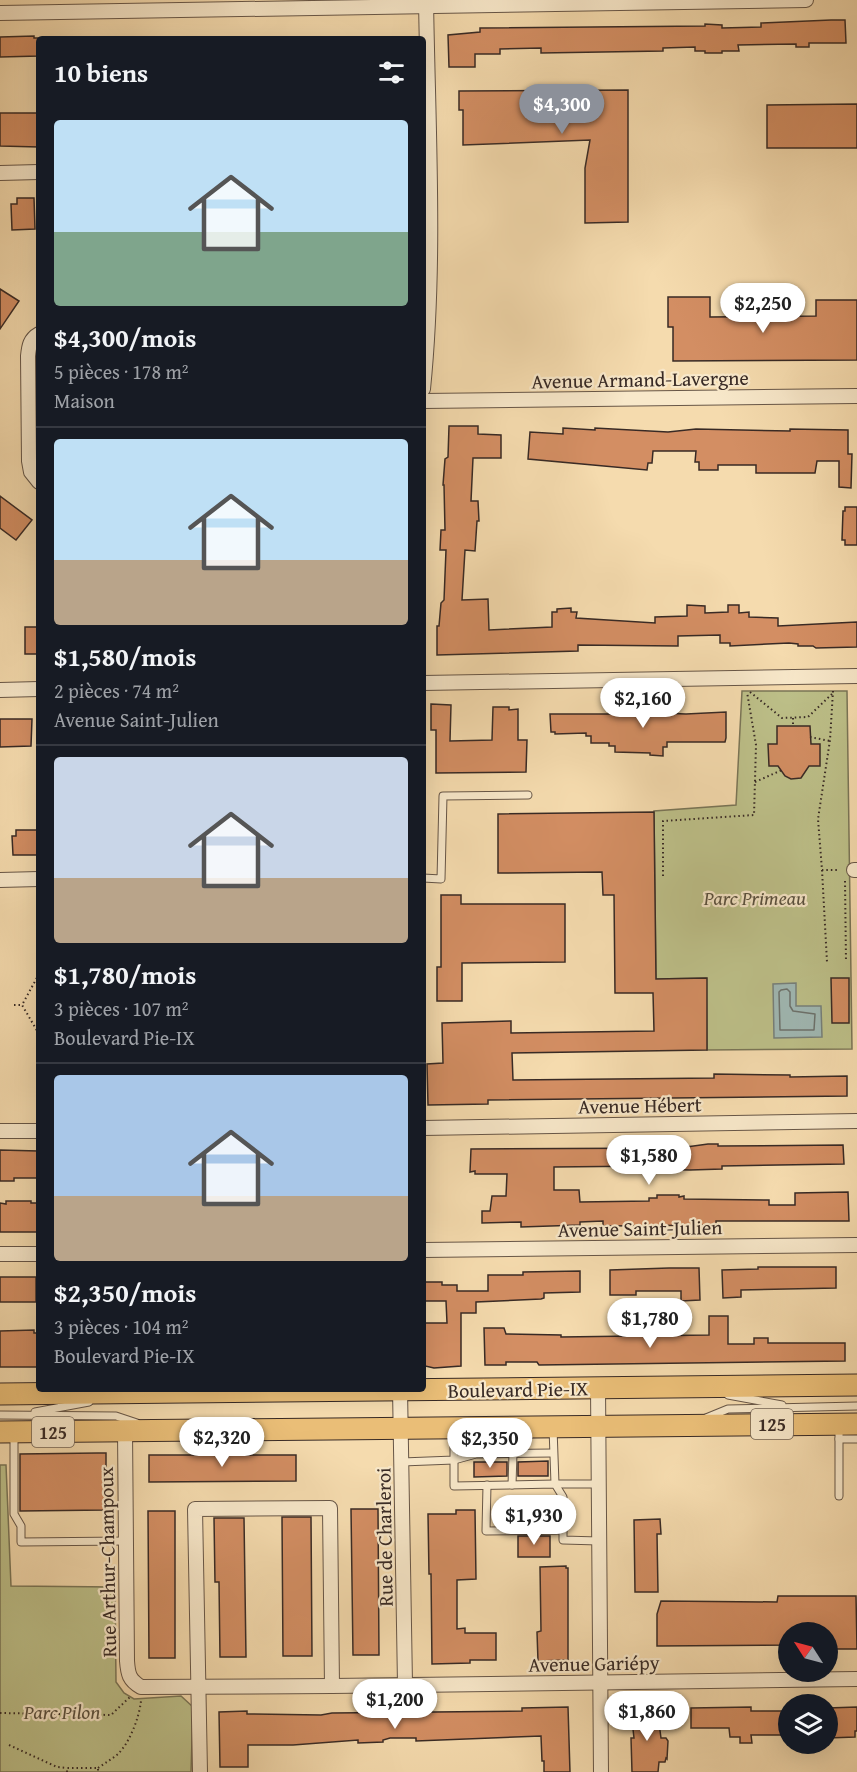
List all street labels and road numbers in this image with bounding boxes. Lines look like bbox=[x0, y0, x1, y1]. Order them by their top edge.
street label: Avenue Armand-Lavergne bbox=[531, 363, 749, 395]
street label: Avenue Hébert bbox=[578, 1089, 702, 1121]
street label: Avenue Saint-Julien bbox=[557, 1212, 723, 1244]
street label: Boulevard Pie-IX bbox=[447, 1373, 589, 1405]
road number: 125 bbox=[751, 1409, 793, 1439]
road number: 125 bbox=[32, 1417, 74, 1447]
street label: Rue Arthur-Champoux bbox=[91, 1466, 123, 1658]
street label: Rue de Charleroi bbox=[368, 1467, 400, 1607]
street label: Avenue Gariépy bbox=[528, 1647, 660, 1679]

